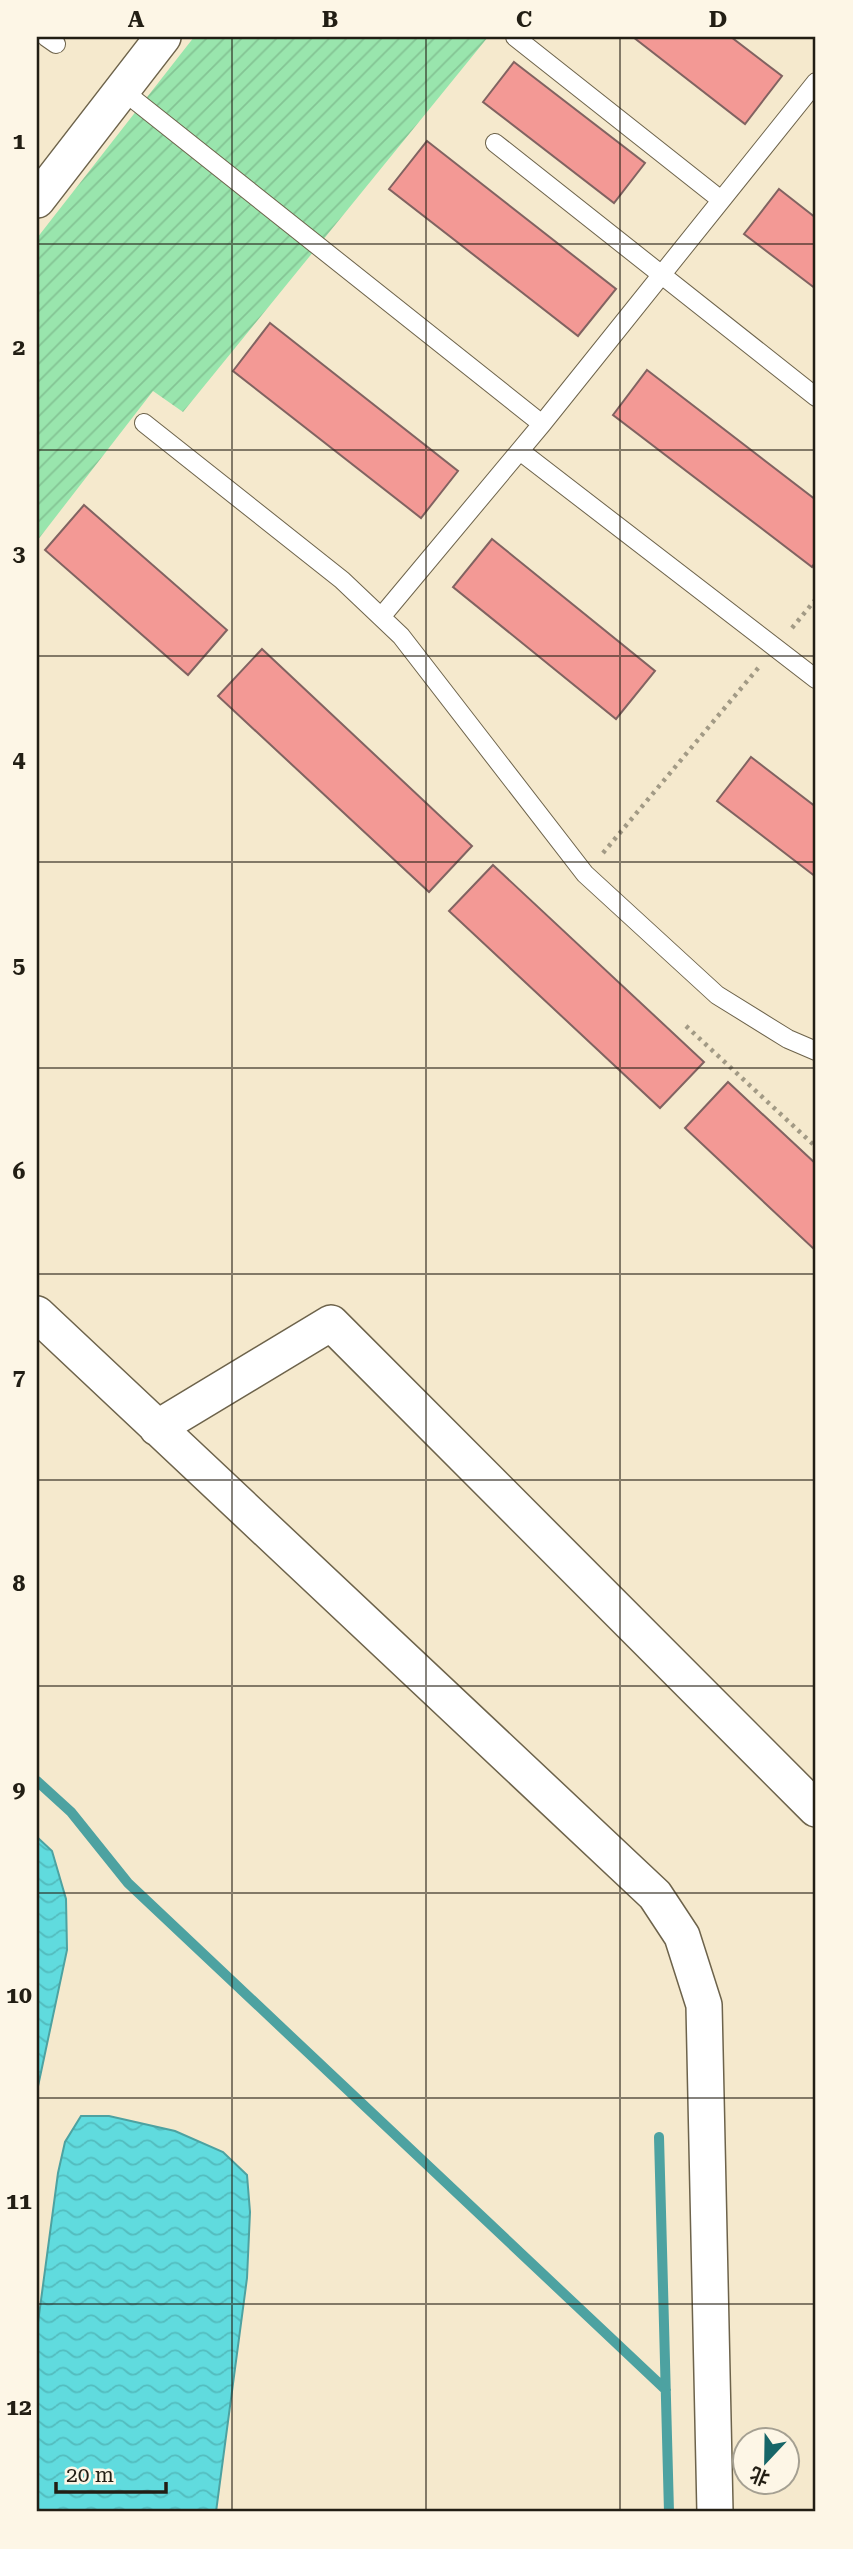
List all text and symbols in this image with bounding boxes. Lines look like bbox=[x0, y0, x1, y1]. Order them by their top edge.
text: A bbox=[128, 6, 145, 33]
text: B bbox=[322, 6, 338, 33]
text: C bbox=[516, 6, 532, 33]
text: D bbox=[709, 6, 727, 33]
text: 1 bbox=[13, 128, 26, 155]
text: 2 bbox=[13, 334, 25, 361]
text: 3 bbox=[13, 540, 26, 567]
text: 4 bbox=[13, 746, 26, 773]
text: 5 bbox=[13, 952, 26, 979]
text: 6 bbox=[13, 1158, 26, 1185]
text: 7 bbox=[13, 1364, 26, 1391]
text: 8 bbox=[13, 1570, 26, 1597]
text: 9 bbox=[13, 1776, 26, 1803]
text: 10 bbox=[6, 1982, 32, 2009]
text: 11 bbox=[6, 2188, 32, 2215]
text: 12 bbox=[6, 2394, 32, 2421]
north arrow bbox=[730, 2426, 800, 2496]
scale bar bbox=[56, 2451, 166, 2495]
text: 北 bbox=[747, 2462, 773, 2491]
text: 20 m bbox=[66, 2463, 114, 2487]

